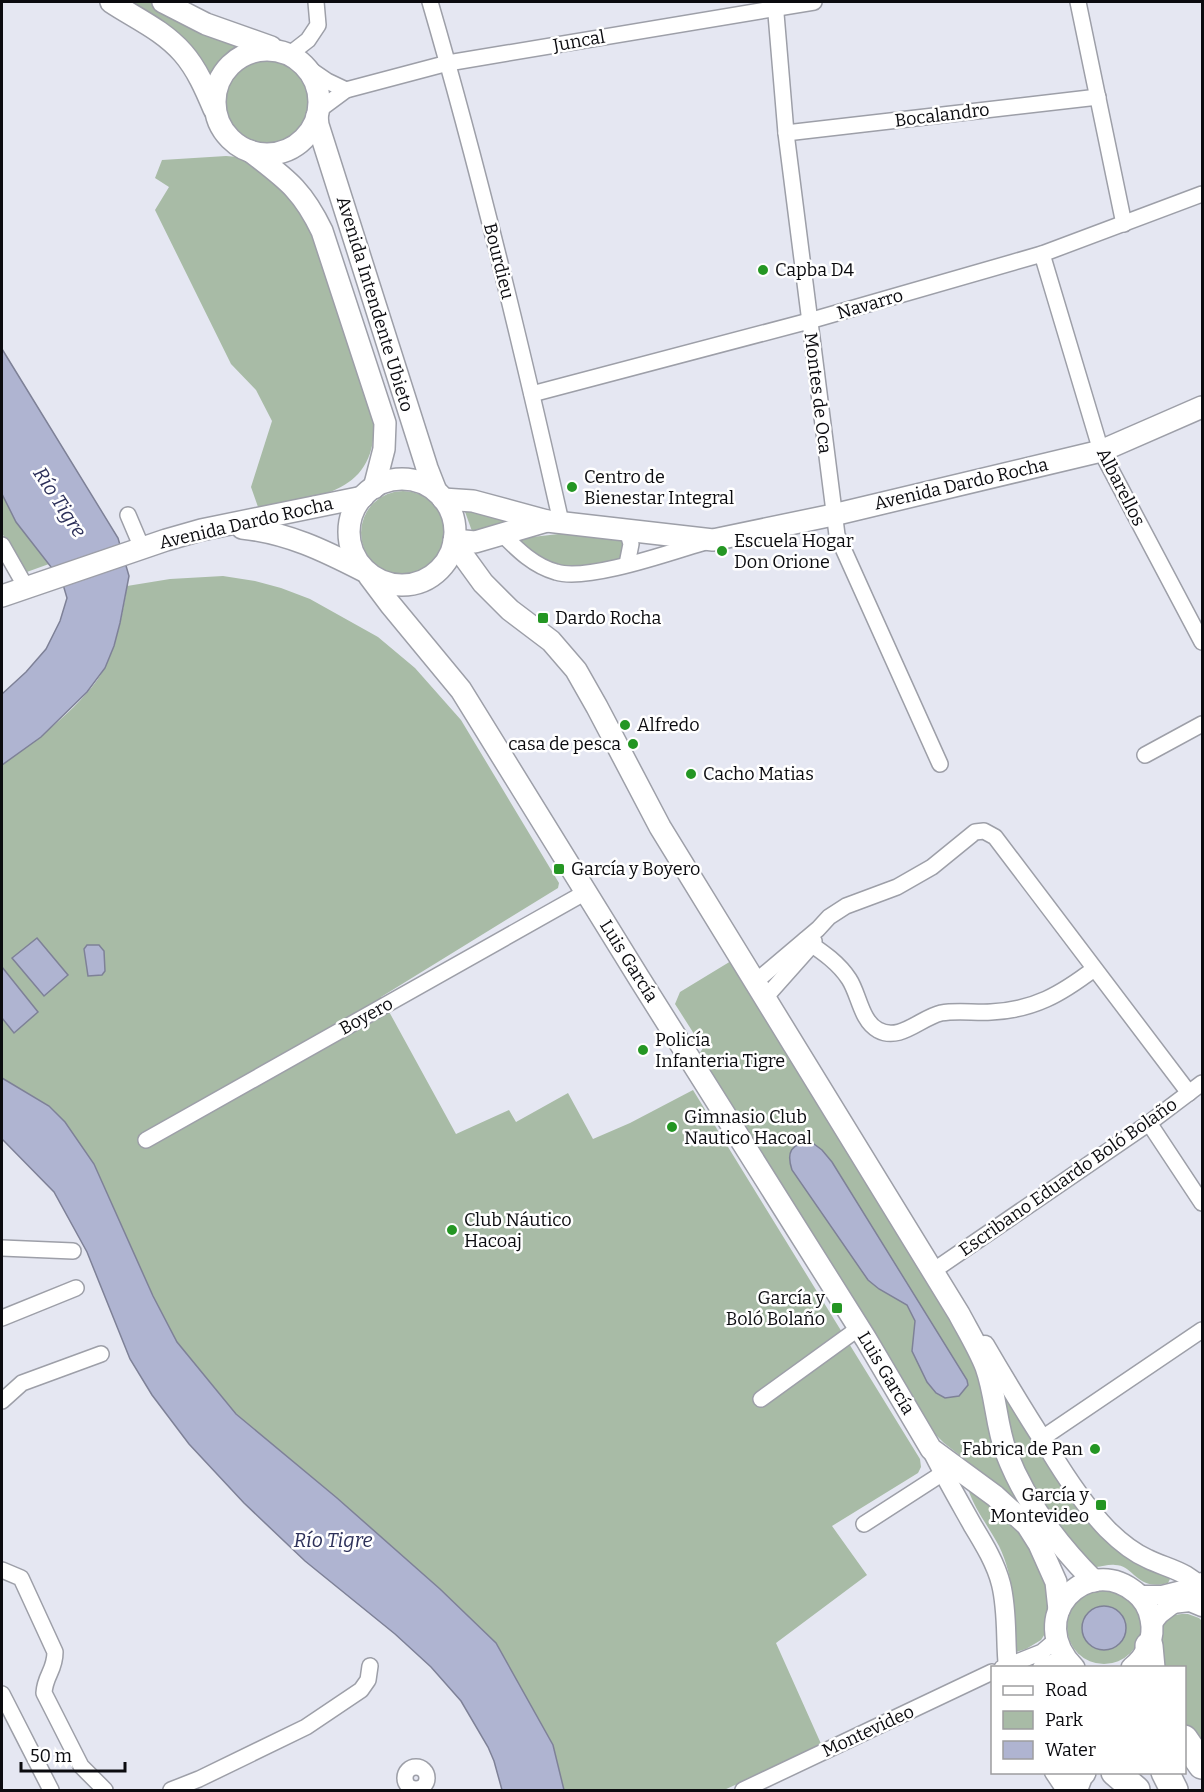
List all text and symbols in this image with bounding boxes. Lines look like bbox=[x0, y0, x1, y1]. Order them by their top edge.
street label: Juncal bbox=[550, 26, 607, 57]
street label: Bocalandro bbox=[893, 98, 991, 132]
street label: Avenida Intendente Ubieto bbox=[332, 194, 418, 414]
street label: Bourdieu bbox=[479, 221, 519, 301]
place label: Capba D4 bbox=[775, 259, 855, 281]
marker: Capba D4 bbox=[756, 263, 770, 277]
street label: Navarro bbox=[834, 284, 906, 324]
street label: Montes de Oca bbox=[800, 331, 836, 455]
street label: Albarellos bbox=[1092, 444, 1150, 530]
street label: Avenida Dardo Rocha bbox=[872, 453, 1050, 515]
water label: Río Tigre bbox=[28, 462, 92, 542]
place label: Centro de Bienestar Integral bbox=[584, 466, 734, 509]
marker: Centro de Bienestar Integral bbox=[565, 480, 579, 494]
street label: Avenida Dardo Rocha bbox=[157, 492, 335, 554]
place label: Escuela Hogar Don Orione bbox=[734, 530, 854, 573]
marker: Escuela Hogar Don Orione bbox=[715, 544, 729, 558]
place label: Dardo Rocha bbox=[555, 607, 661, 629]
marker: Dardo Rocha bbox=[536, 611, 550, 625]
place label: Alfredo bbox=[637, 714, 700, 736]
marker: Alfredo bbox=[618, 718, 632, 732]
place label: casa de pesca bbox=[508, 733, 621, 755]
marker: casa de pesca bbox=[626, 737, 640, 751]
place label: Cacho Matias bbox=[703, 763, 814, 785]
marker: Cacho Matias bbox=[684, 767, 698, 781]
place label: García y Boyero bbox=[571, 858, 700, 880]
marker: García y Boyero bbox=[552, 862, 566, 876]
street label: Luis García bbox=[595, 916, 663, 1006]
street label: Boyero bbox=[335, 992, 397, 1040]
place label: Policía Infanteria Tigre bbox=[655, 1029, 785, 1072]
marker: Policía Infanteria Tigre bbox=[636, 1043, 650, 1057]
street label: Escribano Eduardo Boló Bolaño bbox=[955, 1093, 1181, 1261]
place label: Gimnasio Club Nautico Hacoal bbox=[684, 1106, 812, 1149]
marker: Gimnasio Club Nautico Hacoal bbox=[665, 1120, 679, 1134]
place label: Club Náutico Hacoaj bbox=[464, 1209, 572, 1252]
marker: Club Náutico Hacoaj bbox=[445, 1223, 459, 1237]
place label: García y Boló Bolaño bbox=[726, 1287, 825, 1330]
marker: García y Boló Bolaño bbox=[830, 1301, 844, 1315]
street label: Luis García bbox=[853, 1328, 919, 1419]
place label: Fabrica de Pan bbox=[962, 1438, 1084, 1460]
marker: Fabrica de Pan bbox=[1088, 1442, 1102, 1456]
place label: García y Montevideo bbox=[990, 1484, 1089, 1527]
marker: García y Montevideo bbox=[1094, 1498, 1108, 1512]
water label: Río Tigre bbox=[293, 1528, 373, 1552]
legend bbox=[991, 1666, 1186, 1774]
text: Road bbox=[1045, 1679, 1088, 1701]
street label: Montevideo bbox=[819, 1700, 917, 1762]
text: Park bbox=[1045, 1709, 1084, 1731]
scale bar bbox=[21, 1735, 124, 1773]
text: Water bbox=[1045, 1739, 1096, 1761]
text: 50 m bbox=[30, 1745, 72, 1767]

